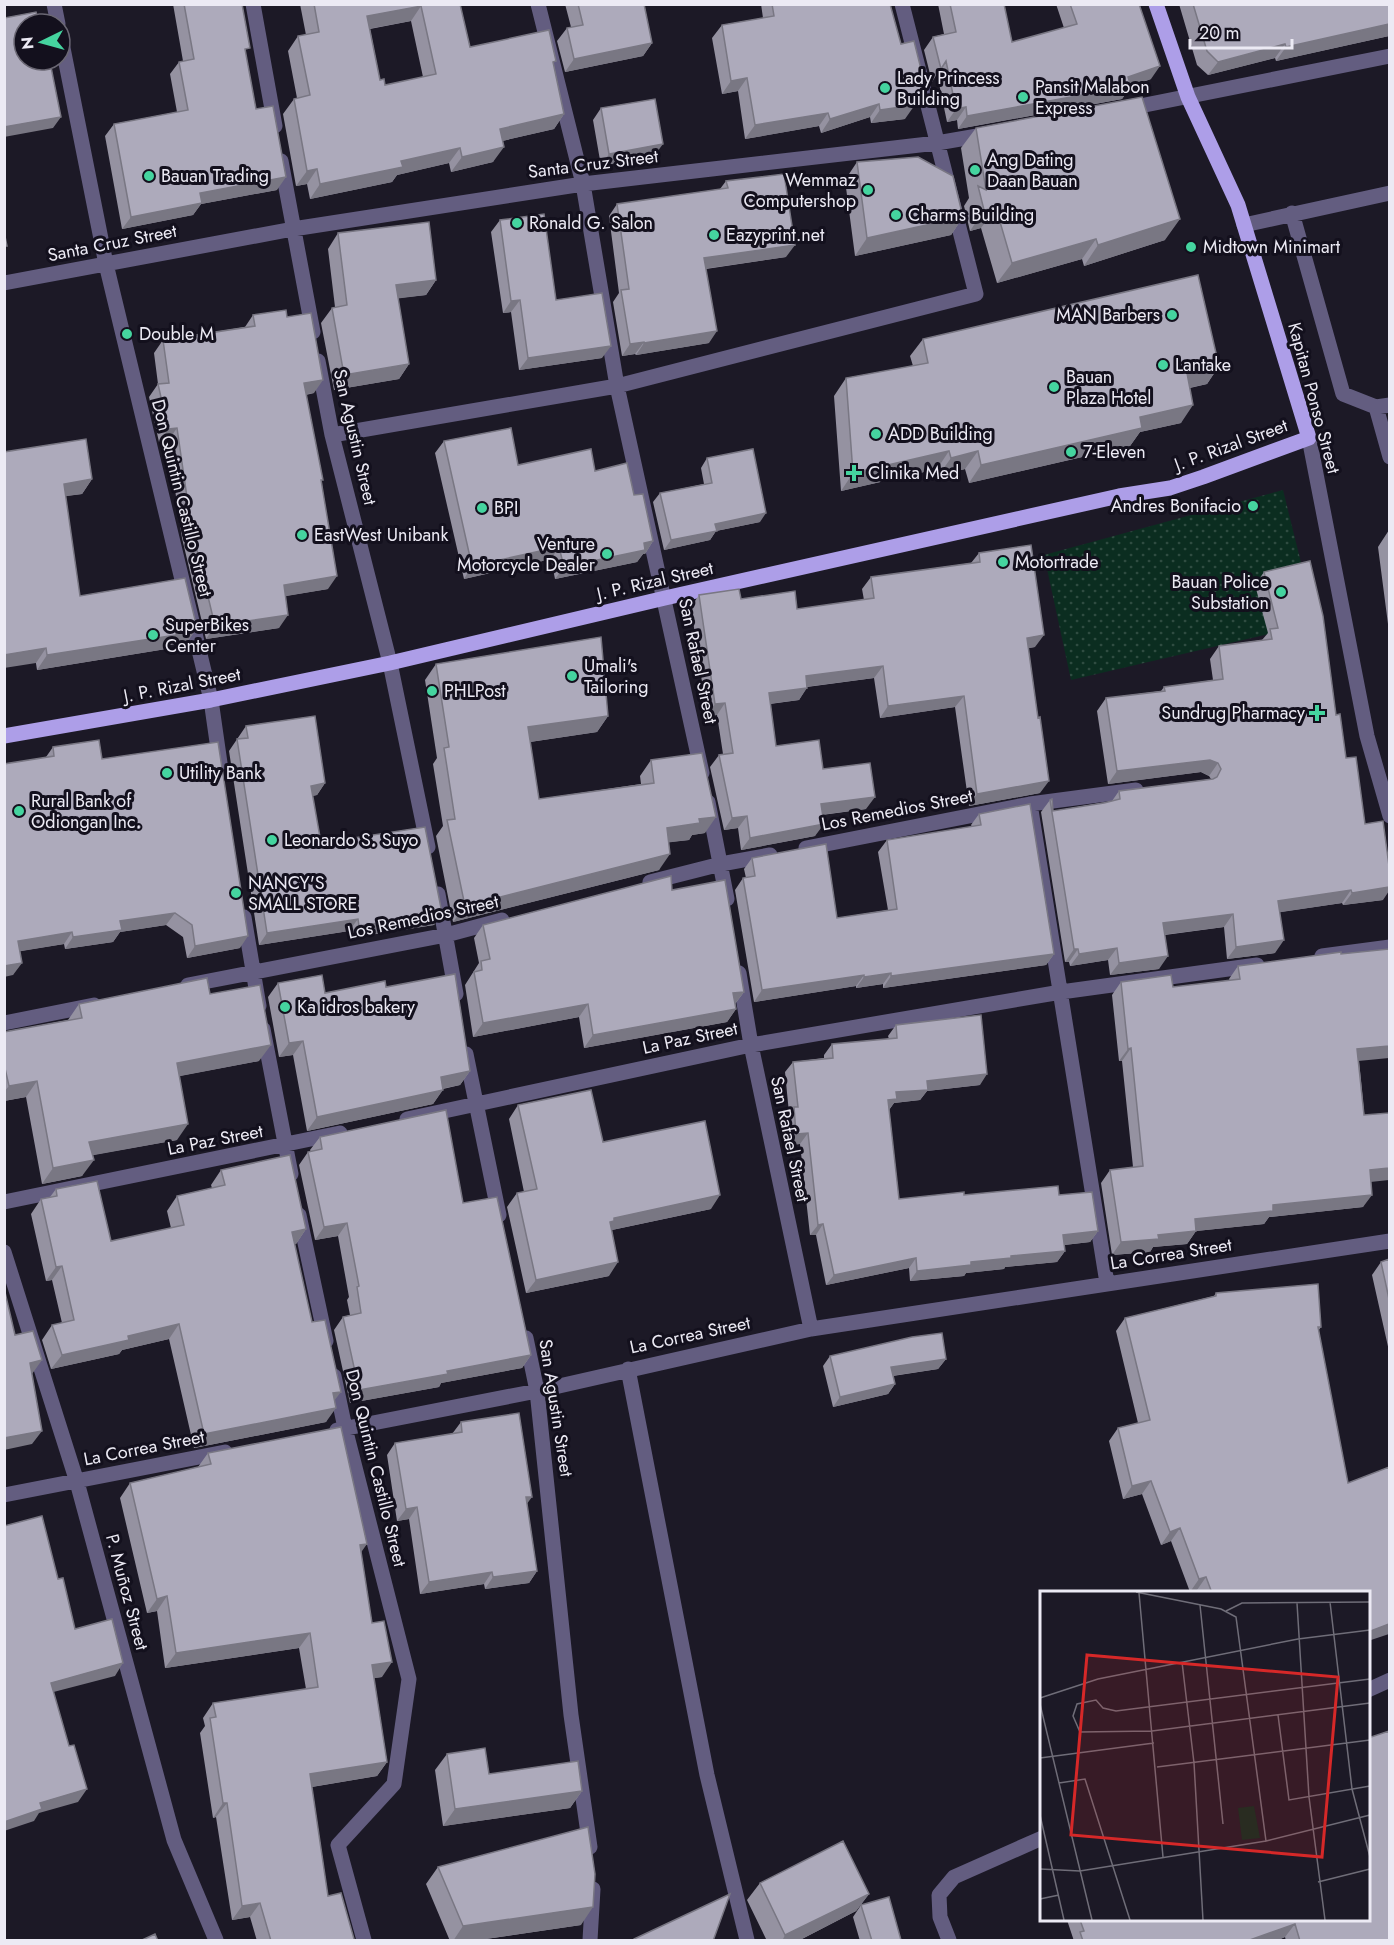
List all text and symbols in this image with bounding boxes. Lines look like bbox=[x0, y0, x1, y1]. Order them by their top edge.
north arrow bbox=[12, 12, 72, 72]
scale bar bbox=[1190, 12, 1292, 50]
text: 20 m bbox=[1199, 20, 1239, 46]
text: N bbox=[16, 36, 40, 51]
place label: Lady Princess Building bbox=[897, 65, 1000, 112]
place label: Pansit Malabon Express bbox=[1035, 74, 1150, 121]
marker: Lady Princess Building bbox=[878, 81, 892, 95]
marker: Pansit Malabon Express bbox=[1016, 90, 1030, 104]
street label: Santa Cruz Street bbox=[526, 143, 660, 185]
place label: Ang Dating Daan Bauan bbox=[987, 147, 1078, 194]
place label: Bauan Trading bbox=[161, 163, 269, 189]
marker: Ang Dating Daan Bauan bbox=[968, 163, 982, 177]
place label: Wemmaz Computershop bbox=[744, 167, 857, 214]
marker: Bauan Trading bbox=[142, 169, 156, 183]
marker: Wemmaz Computershop bbox=[861, 183, 875, 197]
place label: Charms Building bbox=[908, 202, 1034, 228]
marker: Charms Building bbox=[889, 208, 903, 222]
place label: Ronald G. Salon bbox=[529, 210, 653, 236]
marker: Ronald G. Salon bbox=[510, 216, 524, 230]
street label: Santa Cruz Street bbox=[45, 218, 179, 268]
place label: Eazyprint.net bbox=[726, 222, 825, 248]
marker: Eazyprint.net bbox=[707, 228, 721, 242]
place label: Midtown Minimart bbox=[1203, 234, 1341, 260]
marker: Midtown Minimart bbox=[1184, 240, 1198, 254]
place label: MAN Barbers bbox=[1056, 302, 1160, 328]
marker: MAN Barbers bbox=[1165, 308, 1179, 322]
street label: Kapitan Ponso Street bbox=[1281, 319, 1347, 477]
place label: Double M bbox=[139, 321, 214, 347]
marker: Double M bbox=[120, 327, 134, 341]
place label: Lantake bbox=[1175, 352, 1231, 378]
marker: Lantake bbox=[1156, 358, 1170, 372]
place label: Bauan Plaza Hotel bbox=[1066, 364, 1151, 411]
street label: San Agustin Street bbox=[327, 366, 383, 508]
marker: Bauan Plaza Hotel bbox=[1047, 380, 1061, 394]
street label: Don Quintin Castillo Street bbox=[145, 397, 219, 600]
street label: J. P. Rizal Street bbox=[1169, 412, 1292, 478]
place label: ADD Building bbox=[888, 421, 993, 447]
marker: ADD Building bbox=[869, 427, 883, 441]
place label: 7-Eleven bbox=[1083, 439, 1146, 465]
marker: 7-Eleven bbox=[1064, 445, 1078, 459]
place label: Clinika Med bbox=[868, 460, 959, 486]
marker: Clinika Med bbox=[845, 464, 863, 482]
place label: Andres Bonifacio bbox=[1111, 493, 1241, 519]
place label: BPI bbox=[494, 495, 518, 521]
marker: Andres Bonifacio bbox=[1246, 499, 1260, 513]
marker: BPI bbox=[475, 501, 489, 515]
place label: EastWest Unibank bbox=[314, 522, 449, 548]
marker: EastWest Unibank bbox=[295, 528, 309, 542]
place label: Venture Motorcycle Dealer bbox=[457, 531, 596, 578]
marker: Venture Motorcycle Dealer bbox=[600, 547, 614, 561]
place label: Motortrade bbox=[1015, 549, 1098, 575]
street label: J. P. Rizal Street bbox=[592, 555, 716, 607]
marker: Motortrade bbox=[996, 555, 1010, 569]
place label: Bauan Police Substation bbox=[1171, 569, 1269, 616]
marker: Bauan Police Substation bbox=[1274, 585, 1288, 599]
street label: San Rafael Street bbox=[672, 596, 724, 727]
place label: SuperBikes Center bbox=[165, 612, 249, 659]
marker: SuperBikes Center bbox=[146, 628, 160, 642]
place label: Umali's Tailoring bbox=[584, 653, 648, 700]
street label: J. P. Rizal Street bbox=[119, 661, 243, 709]
marker: Umali's Tailoring bbox=[565, 669, 579, 683]
place label: PHLPost bbox=[444, 678, 506, 704]
marker: PHLPost bbox=[425, 684, 439, 698]
place label: Sundrug Pharmacy bbox=[1161, 700, 1305, 726]
marker: Sundrug Pharmacy bbox=[1310, 706, 1324, 720]
place label: Utility Bank bbox=[179, 760, 262, 786]
marker: Utility Bank bbox=[160, 766, 174, 780]
street label: Los Remedios Street bbox=[819, 782, 976, 837]
place label: Rural Bank of Odiongan Inc. bbox=[31, 788, 141, 835]
marker: Rural Bank of Odiongan Inc. bbox=[12, 804, 26, 818]
place label: Leonardo S. Suyo bbox=[284, 827, 419, 853]
marker: Leonardo S. Suyo bbox=[265, 833, 279, 847]
place label: NANCY'S SMALL STORE bbox=[248, 870, 357, 917]
marker: NANCY'S SMALL STORE bbox=[229, 886, 243, 900]
street label: Los Remedios Street bbox=[345, 888, 501, 946]
place label: Ka idros bakery bbox=[297, 994, 415, 1020]
marker: Ka idros bakery bbox=[278, 1000, 292, 1014]
street label: La Paz Street bbox=[640, 1015, 741, 1061]
street label: San Rafael Street bbox=[764, 1074, 816, 1205]
street label: La Paz Street bbox=[165, 1118, 266, 1162]
street label: La Correa Street bbox=[1108, 1231, 1234, 1276]
street label: La Correa Street bbox=[627, 1309, 753, 1360]
street label: San Agustin Street bbox=[532, 1337, 580, 1479]
street label: Don Quintin Castillo Street bbox=[339, 1367, 413, 1570]
street label: La Correa Street bbox=[81, 1423, 207, 1472]
street label: P. Muñoz Street bbox=[99, 1531, 155, 1654]
inset map bbox=[1040, 1591, 1370, 1921]

